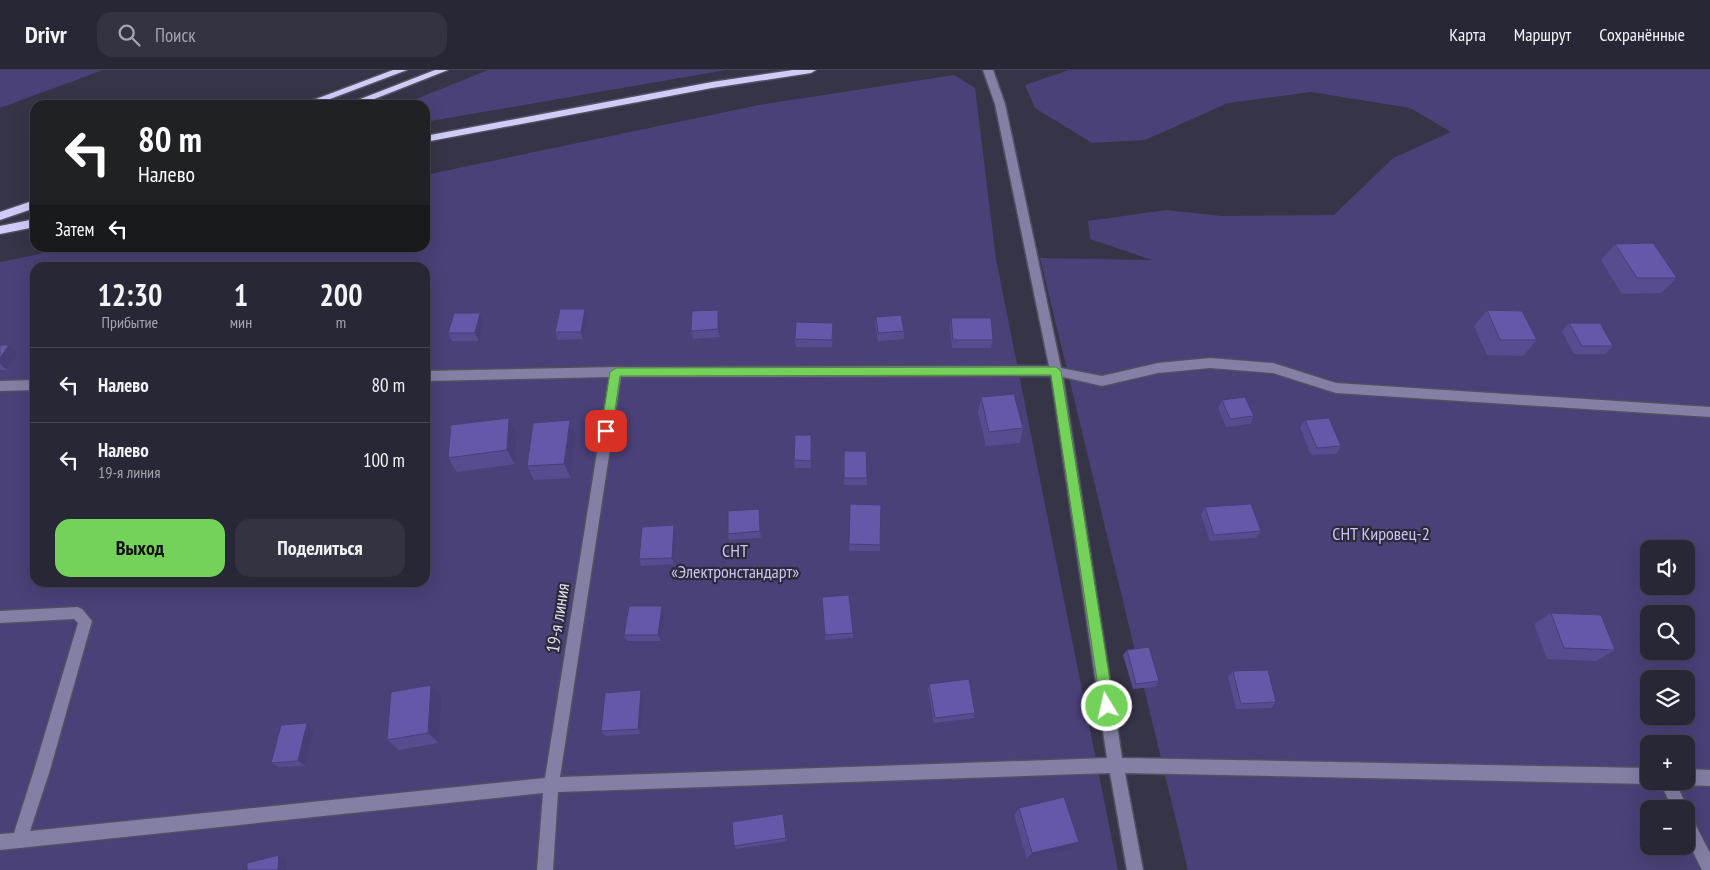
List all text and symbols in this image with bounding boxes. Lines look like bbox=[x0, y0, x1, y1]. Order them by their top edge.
search box bbox=[97, 12, 447, 57]
text: Drivr bbox=[25, 19, 67, 50]
icon: search bbox=[115, 21, 143, 49]
text: Поиск bbox=[155, 23, 196, 47]
text: Карта bbox=[1449, 23, 1486, 46]
text: Маршрут bbox=[1514, 23, 1571, 46]
text: Сохранённые bbox=[1599, 23, 1685, 46]
text: 80 m bbox=[138, 116, 202, 162]
icon: left bbox=[55, 120, 120, 185]
text: Налево bbox=[138, 160, 195, 188]
icon: left bbox=[104, 215, 132, 243]
text: Затем bbox=[55, 217, 94, 241]
text: 12:30 bbox=[97, 275, 162, 314]
text: 1 bbox=[234, 275, 248, 314]
text: 200 bbox=[320, 275, 363, 314]
text: Прибытие bbox=[102, 312, 158, 332]
text: мин bbox=[230, 312, 252, 332]
text: m bbox=[336, 312, 346, 332]
icon: left bbox=[55, 371, 83, 399]
text: Налево bbox=[98, 373, 149, 397]
text: 80 m bbox=[372, 373, 405, 397]
pin bbox=[585, 410, 627, 452]
icon: arrive bbox=[592, 417, 620, 445]
text: Налево bbox=[98, 438, 149, 462]
icon: left bbox=[55, 446, 83, 474]
text: 100 m bbox=[363, 448, 405, 472]
text: 19-я линия bbox=[98, 462, 160, 482]
button: Выход bbox=[55, 519, 225, 577]
button: Поделиться bbox=[235, 519, 405, 577]
park label: СНТ Кировец-2 bbox=[1332, 522, 1430, 545]
park label: СНТ «Электронстандарт» bbox=[671, 539, 799, 583]
map controls bbox=[1640, 540, 1695, 855]
button: sound bbox=[1640, 540, 1695, 595]
street label: 19-я линия bbox=[541, 581, 574, 654]
button: search bbox=[1640, 605, 1695, 660]
button: layers bbox=[1640, 670, 1695, 725]
position arrow bbox=[1080, 679, 1132, 731]
button: + bbox=[1640, 735, 1695, 790]
button: − bbox=[1640, 800, 1695, 855]

